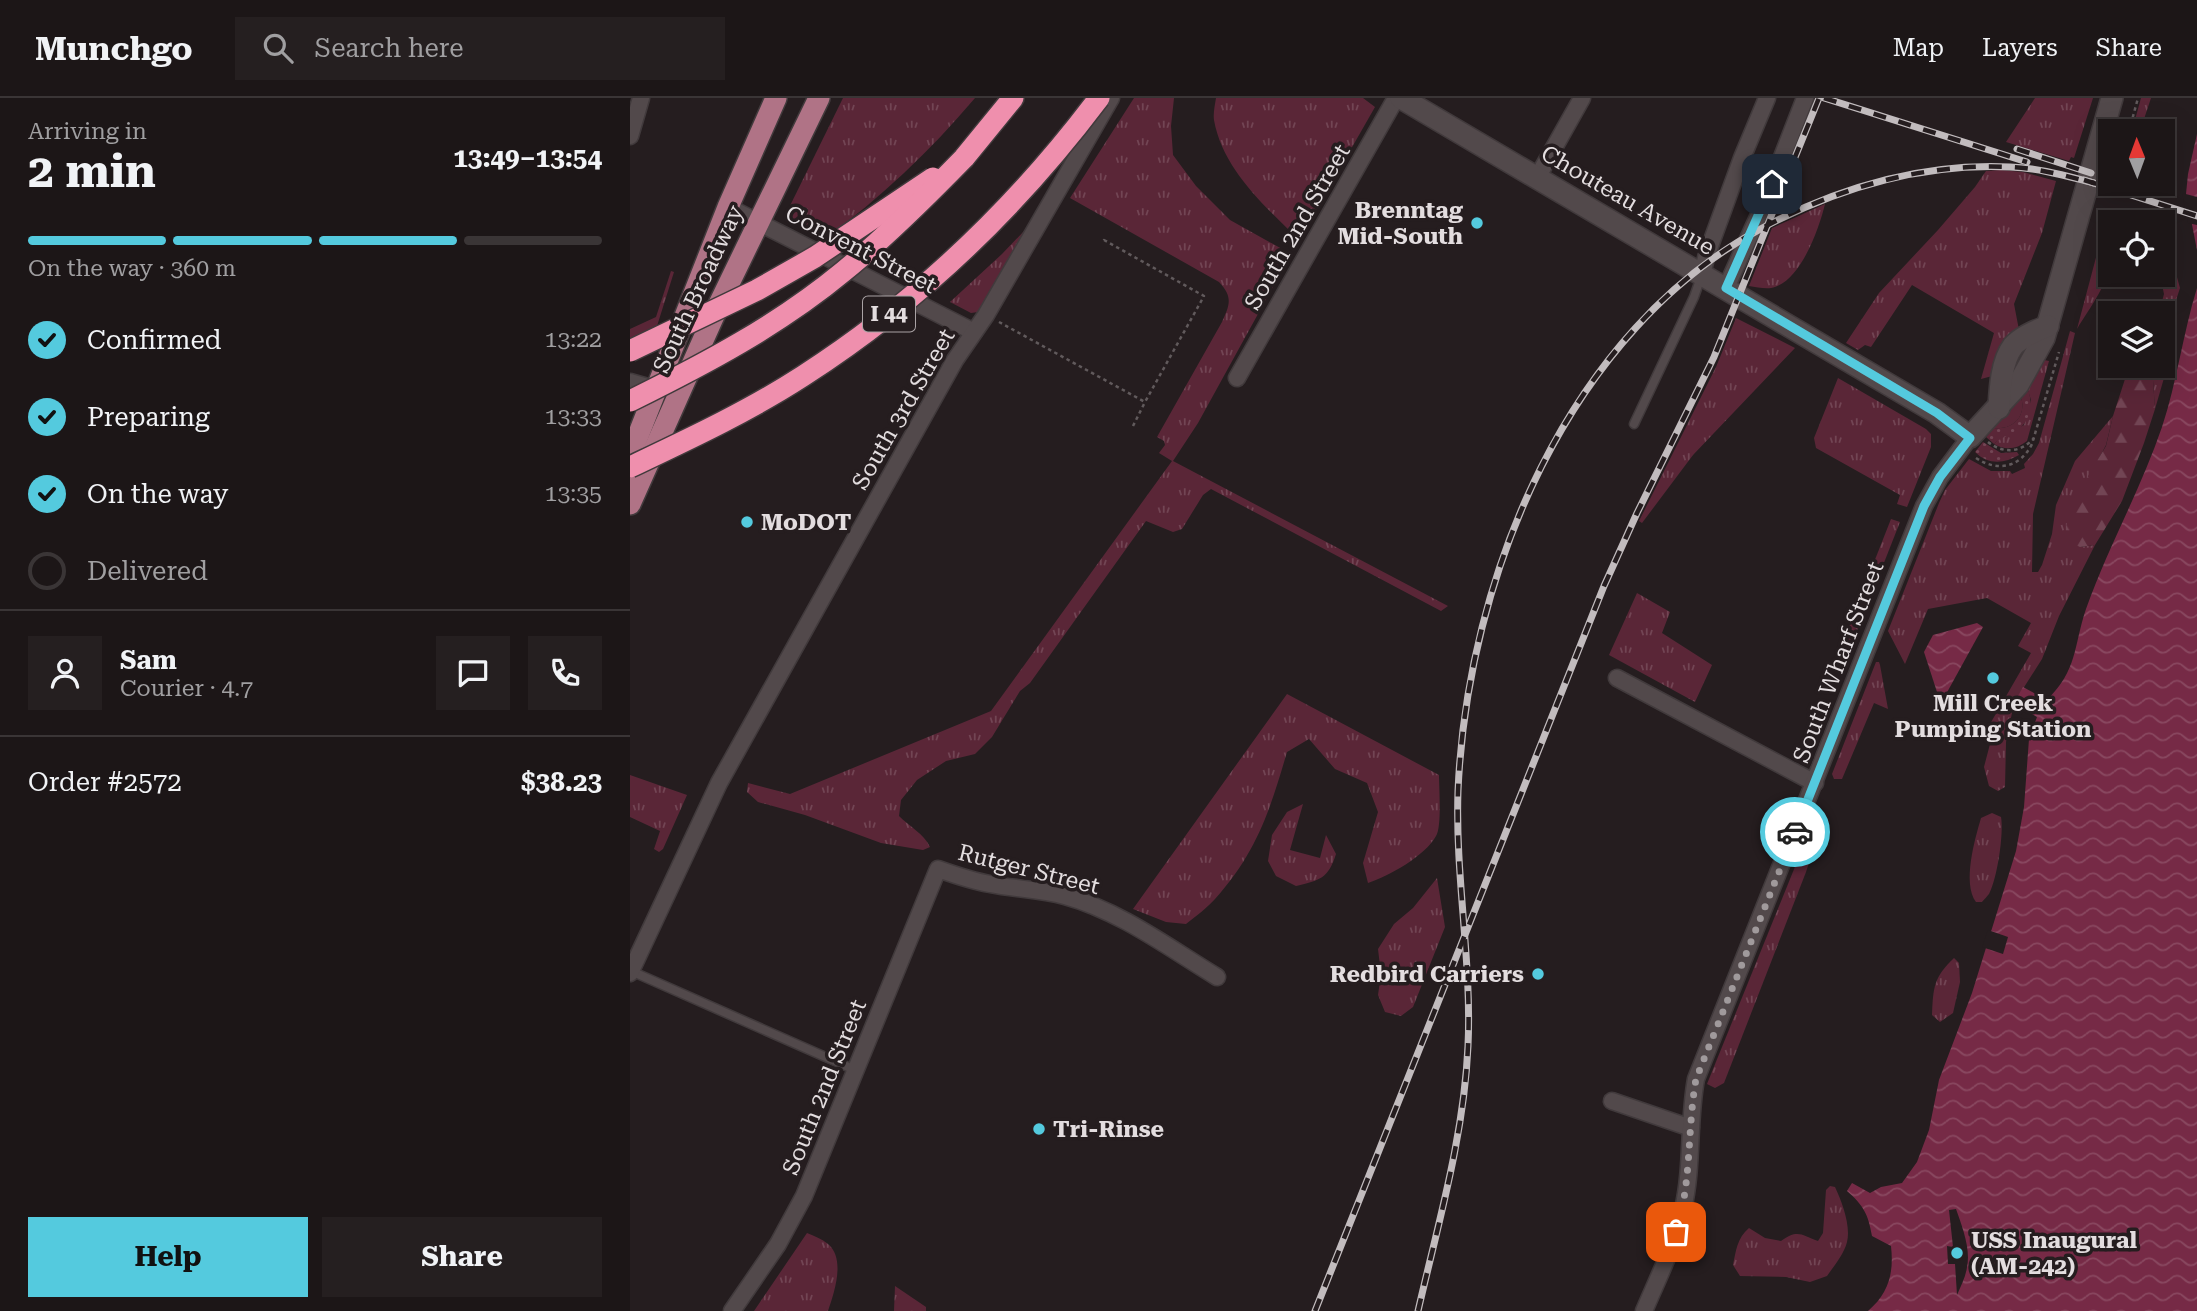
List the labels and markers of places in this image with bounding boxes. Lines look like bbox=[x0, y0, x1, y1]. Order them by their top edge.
pin bbox=[1742, 154, 1802, 214]
place label: Brenntag Mid-South bbox=[1338, 197, 1464, 250]
marker: Brenntag Mid-South bbox=[1469, 215, 1485, 231]
place label: MoDOT bbox=[761, 509, 851, 536]
marker: MoDOT bbox=[739, 514, 755, 530]
marker: Mill Creek Pumping Station bbox=[1985, 670, 2001, 686]
place label: Mill Creek Pumping Station bbox=[1895, 690, 2092, 743]
place label: Redbird Carriers bbox=[1330, 961, 1524, 988]
marker: Redbird Carriers bbox=[1530, 966, 1546, 982]
place label: Tri-Rinse bbox=[1053, 1116, 1164, 1143]
marker: Tri-Rinse bbox=[1031, 1121, 1047, 1137]
pin bbox=[1646, 1202, 1706, 1262]
place label: USS Inaugural (AM-242) bbox=[1971, 1227, 2137, 1280]
marker: USS Inaugural (AM-242) bbox=[1949, 1245, 1965, 1261]

